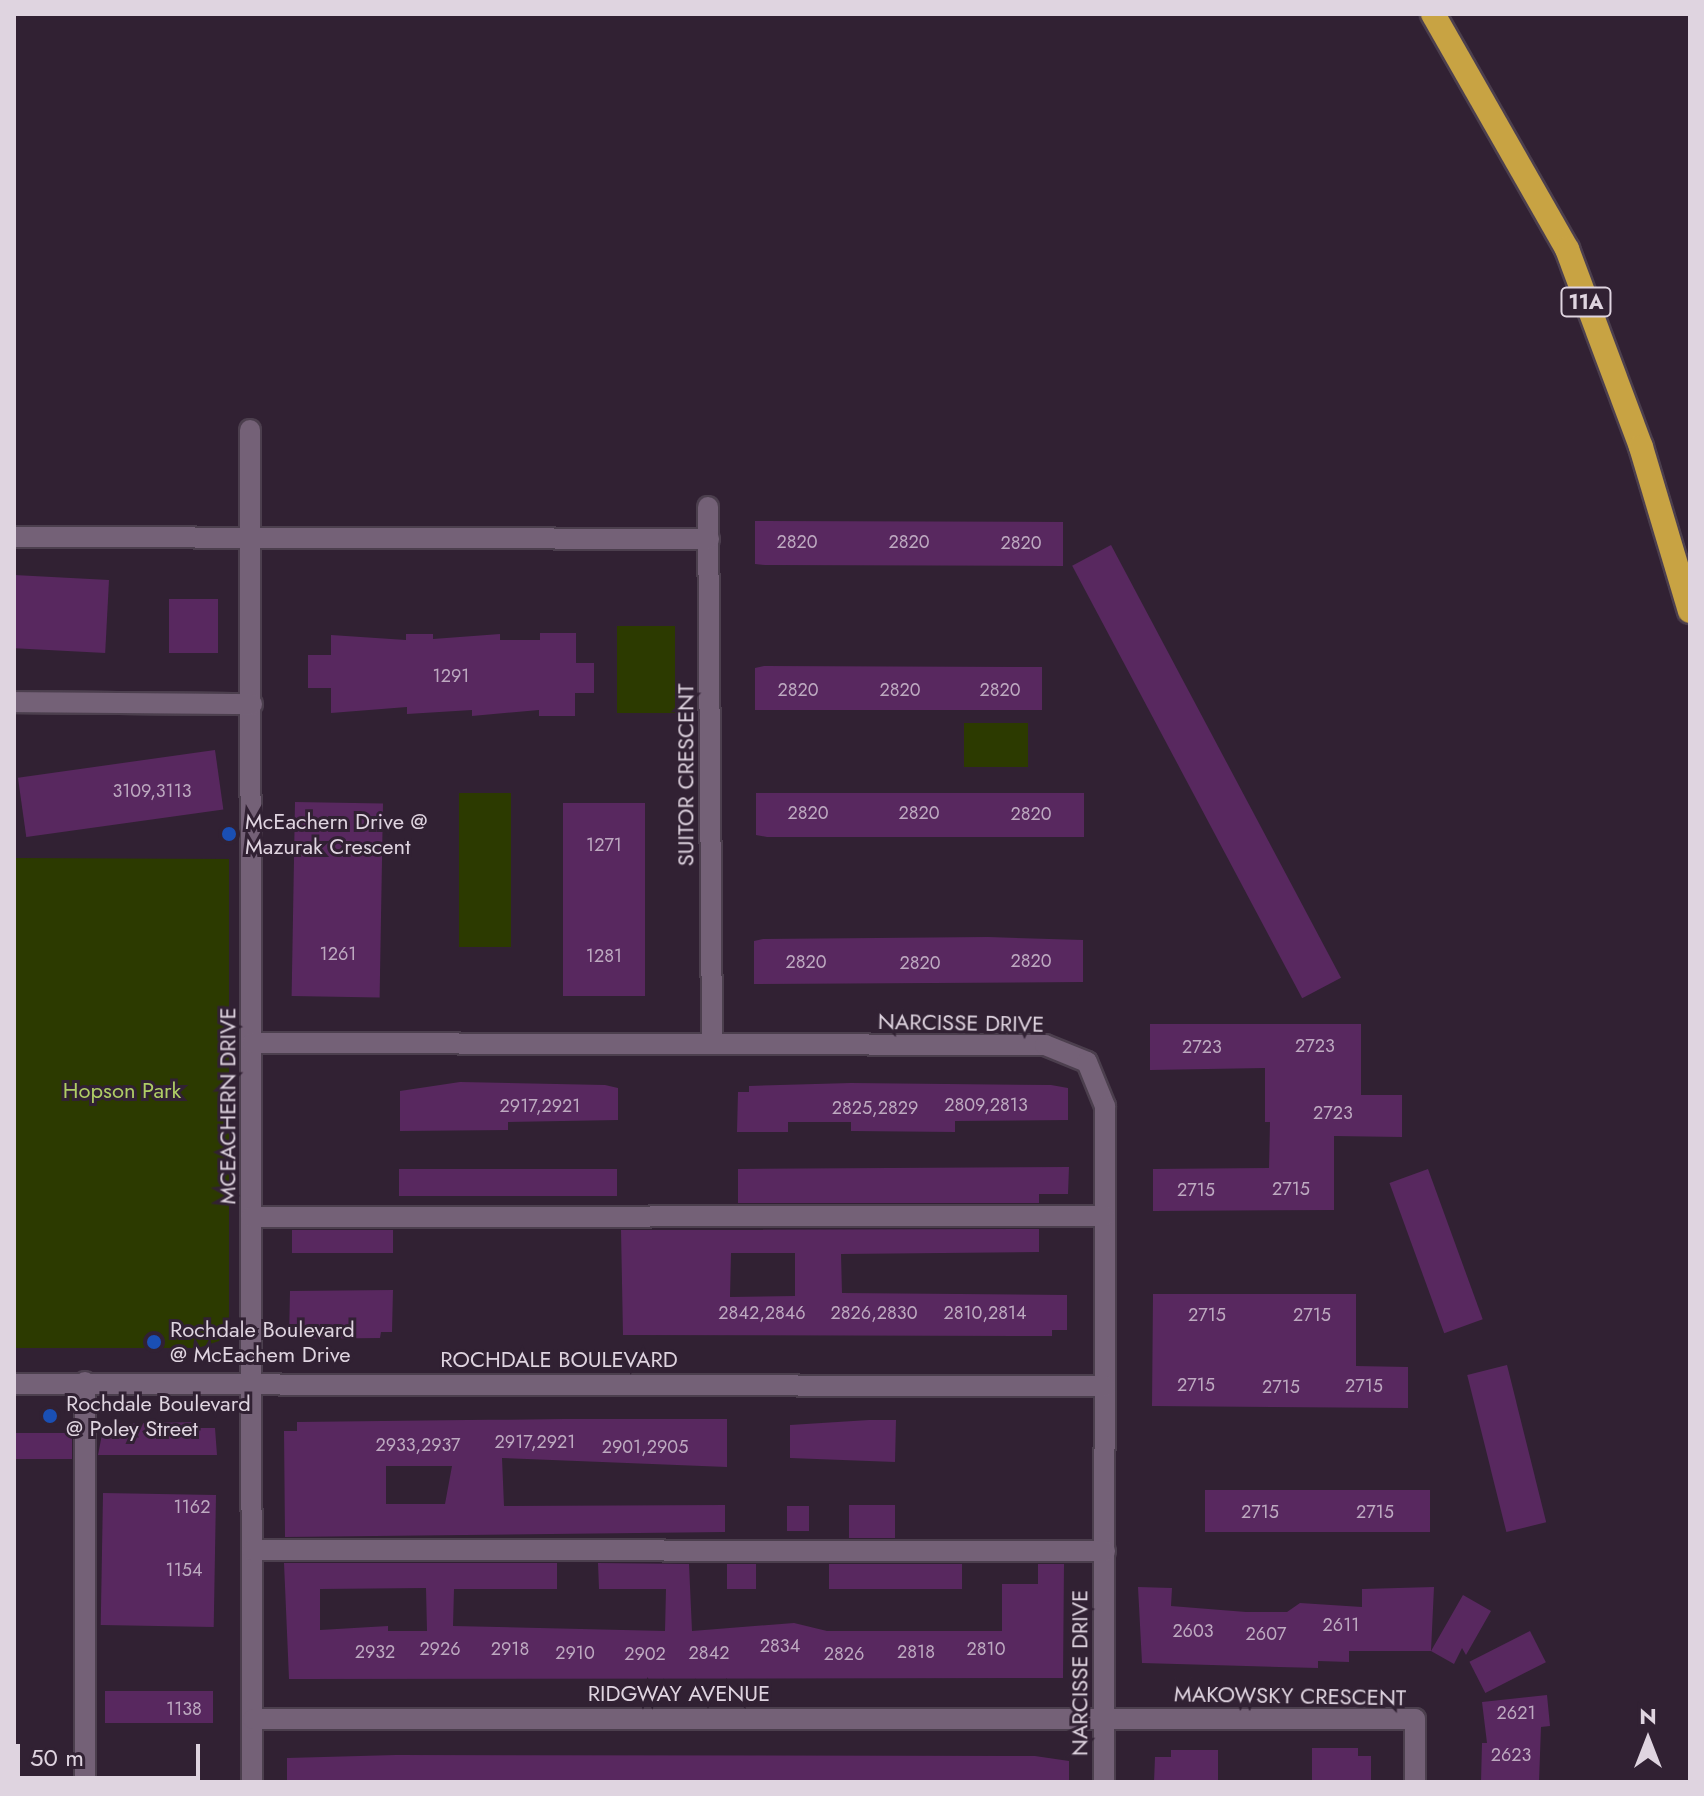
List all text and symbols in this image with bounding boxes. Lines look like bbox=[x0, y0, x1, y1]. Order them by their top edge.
road number: 11A bbox=[1560, 286, 1612, 318]
house number: 2820 bbox=[776, 531, 818, 553]
house number: 2820 bbox=[888, 531, 930, 553]
house number: 2820 bbox=[1000, 532, 1042, 554]
house number: 1291 bbox=[433, 665, 469, 687]
house number: 2820 bbox=[777, 679, 819, 701]
house number: 2820 bbox=[879, 679, 921, 701]
house number: 2820 bbox=[979, 679, 1021, 701]
street label: SUITOR CRESCENT bbox=[673, 684, 699, 866]
house number: 3109,3113 bbox=[112, 780, 192, 802]
house number: 2820 bbox=[787, 802, 829, 824]
house number: 2820 bbox=[898, 802, 940, 824]
house number: 2820 bbox=[1010, 803, 1052, 825]
place label: McEachern Drive @ Mazurak Crescent bbox=[245, 808, 428, 860]
marker: McEachern Drive @ Mazurak Crescent bbox=[220, 825, 238, 843]
house number: 1271 bbox=[586, 834, 622, 856]
house number: 1261 bbox=[320, 943, 356, 965]
house number: 1281 bbox=[586, 945, 622, 967]
house number: 2820 bbox=[1010, 950, 1052, 972]
house number: 2820 bbox=[785, 951, 827, 973]
house number: 2820 bbox=[899, 952, 941, 974]
street label: MCEACHERN DRIVE bbox=[215, 1007, 241, 1205]
street label: NARCISSE DRIVE bbox=[878, 1008, 1044, 1038]
house number: 2723 bbox=[1295, 1035, 1335, 1057]
house number: 2723 bbox=[1182, 1036, 1222, 1058]
park label: Hopson Park bbox=[63, 1078, 181, 1104]
house number: 2809,2813 bbox=[944, 1094, 1028, 1116]
house number: 2917,2921 bbox=[500, 1095, 580, 1117]
house number: 2825,2829 bbox=[832, 1097, 918, 1119]
house number: 2723 bbox=[1313, 1102, 1353, 1124]
house number: 2715 bbox=[1272, 1178, 1310, 1200]
house number: 2715 bbox=[1177, 1179, 1215, 1201]
house number: 2842,2846 bbox=[718, 1302, 806, 1324]
house number: 2826,2830 bbox=[831, 1302, 917, 1324]
house number: 2810,2814 bbox=[943, 1302, 1027, 1324]
house number: 2715 bbox=[1188, 1304, 1226, 1326]
house number: 2715 bbox=[1293, 1304, 1331, 1326]
place label: Rochdale Boulevard @ McEachem Drive bbox=[170, 1316, 355, 1368]
marker: Rochdale Boulevard @ McEachem Drive bbox=[145, 1333, 163, 1351]
street label: ROCHDALE BOULEVARD bbox=[440, 1347, 678, 1373]
house number: 2715 bbox=[1177, 1374, 1215, 1396]
house number: 2715 bbox=[1345, 1375, 1383, 1397]
house number: 2715 bbox=[1262, 1376, 1300, 1398]
place label: Rochdale Boulevard @ Poley Street bbox=[66, 1390, 251, 1442]
marker: Rochdale Boulevard @ Poley Street bbox=[41, 1407, 59, 1425]
house number: 2917,2921 bbox=[495, 1431, 575, 1453]
house number: 2933,2937 bbox=[375, 1434, 461, 1456]
house number: 2901,2905 bbox=[602, 1436, 688, 1458]
house number: 1162 bbox=[174, 1496, 210, 1518]
house number: 2715 bbox=[1241, 1501, 1279, 1523]
house number: 2715 bbox=[1356, 1501, 1394, 1523]
house number: 1154 bbox=[166, 1559, 202, 1581]
street label: NARCISSE DRIVE bbox=[1067, 1590, 1093, 1756]
house number: 2611 bbox=[1323, 1614, 1359, 1636]
house number: 2603 bbox=[1172, 1620, 1214, 1642]
house number: 2607 bbox=[1246, 1623, 1286, 1645]
house number: 2834 bbox=[760, 1635, 800, 1657]
house number: 2926 bbox=[419, 1638, 461, 1660]
house number: 2918 bbox=[491, 1638, 529, 1660]
house number: 2810 bbox=[967, 1638, 1005, 1660]
house number: 2932 bbox=[355, 1641, 395, 1663]
house number: 2818 bbox=[897, 1641, 935, 1663]
house number: 2910 bbox=[555, 1642, 595, 1664]
house number: 2842 bbox=[689, 1642, 729, 1664]
house number: 2902 bbox=[624, 1643, 666, 1665]
house number: 2826 bbox=[824, 1643, 864, 1665]
street label: RIDGWAY AVENUE bbox=[588, 1681, 770, 1707]
street label: MAKOWSKY CRESCENT bbox=[1174, 1681, 1406, 1711]
house number: 1138 bbox=[166, 1698, 202, 1720]
north arrow bbox=[1608, 1700, 1688, 1780]
text: N bbox=[1639, 1700, 1657, 1732]
house number: 2621 bbox=[1497, 1702, 1535, 1724]
scale bar bbox=[20, 1728, 204, 1778]
text: 50 m bbox=[30, 1740, 84, 1775]
house number: 2623 bbox=[1491, 1744, 1531, 1766]

